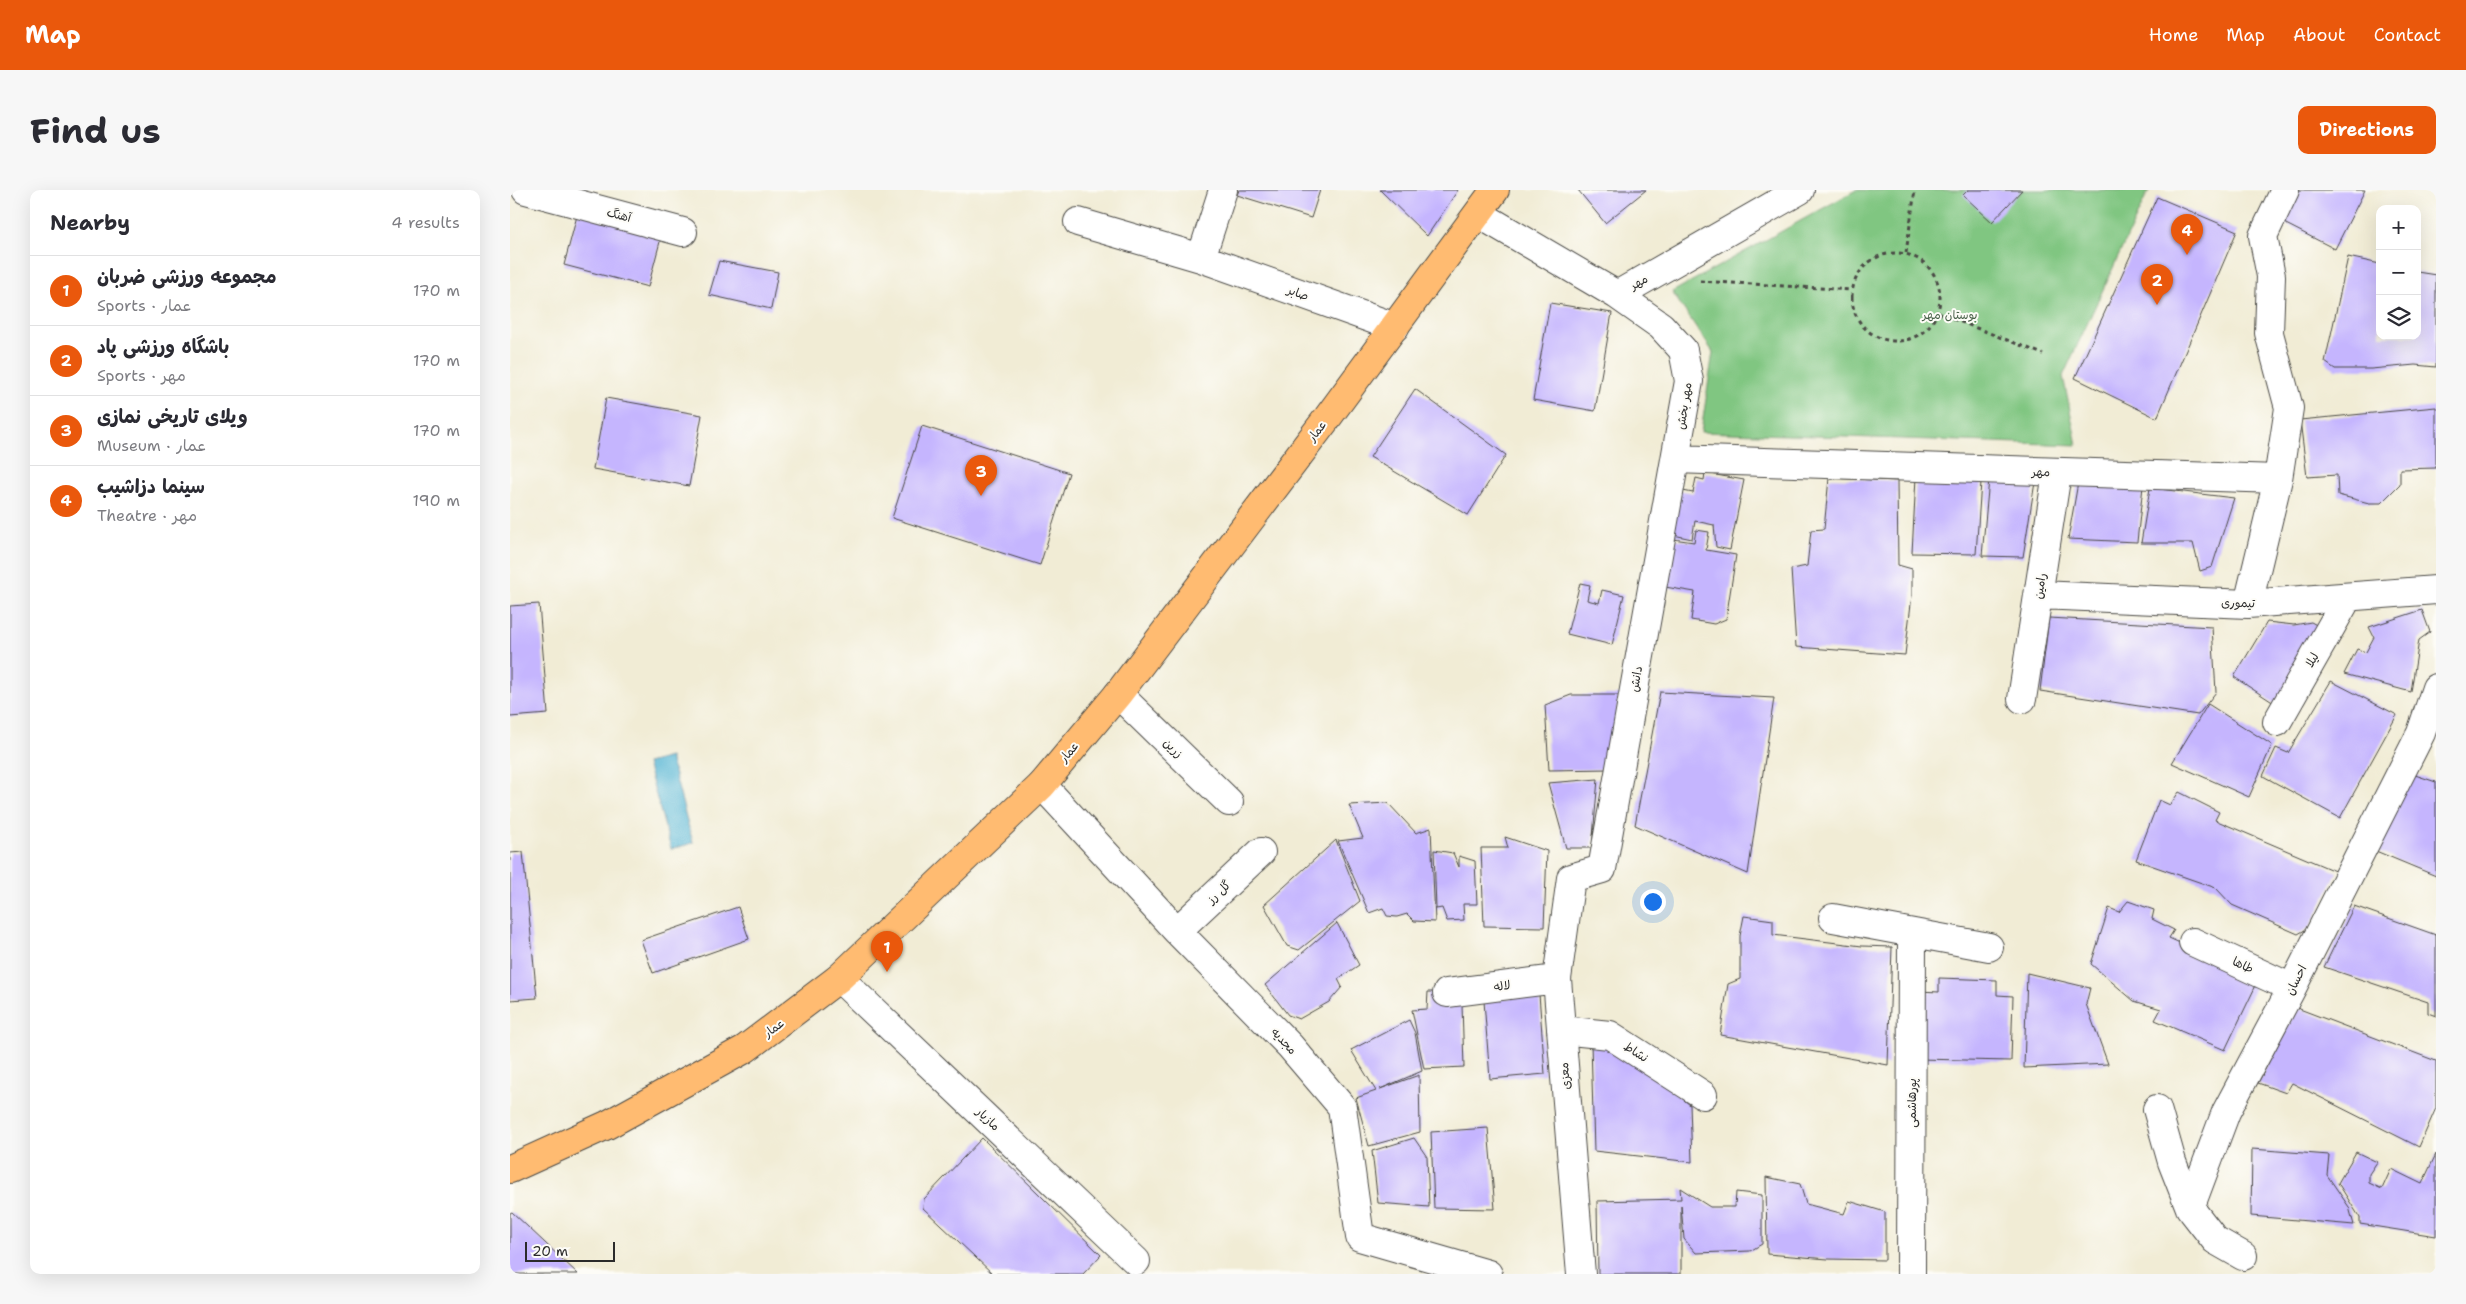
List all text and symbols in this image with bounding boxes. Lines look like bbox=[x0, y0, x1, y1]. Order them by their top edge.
text: Map bbox=[25, 19, 81, 51]
text: Home bbox=[2149, 23, 2198, 47]
text: Map bbox=[2226, 23, 2265, 47]
text: About bbox=[2293, 23, 2346, 47]
text: Contact bbox=[2374, 23, 2441, 47]
button: Directions bbox=[2298, 106, 2436, 154]
text: Find us bbox=[30, 107, 161, 154]
street label: آهنگ bbox=[605, 204, 634, 226]
map controls bbox=[2376, 205, 2421, 340]
button: + bbox=[2376, 205, 2421, 250]
text: Nearby bbox=[50, 209, 130, 237]
text: 4 results bbox=[391, 212, 460, 233]
pin: 4 bbox=[2171, 214, 2203, 255]
button: − bbox=[2376, 250, 2421, 295]
text: مجموعه ورزشی ضربان bbox=[97, 264, 276, 289]
pin: 2 bbox=[2141, 264, 2173, 305]
street label: مهر bbox=[1626, 270, 1651, 294]
text: 1 bbox=[62, 280, 70, 301]
text: 170 m bbox=[413, 280, 460, 301]
street label: صابر bbox=[1284, 281, 1311, 304]
text: Sports · عمار bbox=[97, 295, 192, 316]
button: layers bbox=[2376, 295, 2421, 340]
park label: بوستان مهر bbox=[1921, 307, 1978, 323]
text: باشگاه ورزشی پاد bbox=[97, 334, 229, 359]
text: 2 bbox=[60, 350, 72, 371]
text: 170 m bbox=[413, 350, 460, 371]
text: Sports · مهر bbox=[97, 365, 186, 386]
street label: مهر بخش bbox=[1672, 381, 1696, 431]
text: ویلای تاریخی نمازی bbox=[97, 404, 248, 429]
street label: عمار bbox=[1303, 417, 1330, 446]
text: 3 bbox=[60, 420, 72, 441]
text: 170 m bbox=[413, 420, 460, 441]
text: Museum · عمار bbox=[97, 435, 207, 456]
pin: 3 bbox=[965, 455, 997, 496]
street label: مهر bbox=[2031, 464, 2050, 480]
text: سینما دزاشیب bbox=[97, 474, 205, 499]
text: 4 bbox=[60, 490, 72, 511]
text: 190 m bbox=[413, 490, 460, 511]
text: Theatre · مهر bbox=[97, 505, 197, 526]
street label: رامین bbox=[2030, 572, 2050, 600]
street label: تیموری bbox=[2221, 595, 2256, 611]
street label: لیلا bbox=[2301, 650, 2323, 670]
street label: دانش bbox=[1626, 665, 1646, 693]
street label: زرین bbox=[1160, 735, 1186, 761]
street label: عمار bbox=[1055, 738, 1082, 767]
street label: گل رز bbox=[1203, 877, 1234, 908]
your location bbox=[1640, 889, 1666, 915]
pin: 1 bbox=[871, 931, 903, 972]
street label: طاها bbox=[2230, 953, 2256, 977]
street label: احسان bbox=[2282, 962, 2310, 998]
street label: لاله bbox=[1493, 977, 1511, 995]
street label: عمار bbox=[759, 1015, 788, 1042]
street label: مجدیه bbox=[1268, 1024, 1300, 1058]
street label: نشاط bbox=[1621, 1038, 1651, 1066]
street label: معزی bbox=[1556, 1062, 1574, 1090]
street label: پورهاشمی bbox=[1904, 1078, 1920, 1128]
street label: مازیار bbox=[972, 1103, 1003, 1134]
scale bar bbox=[525, 1239, 615, 1262]
text: 20 m bbox=[532, 1242, 568, 1260]

